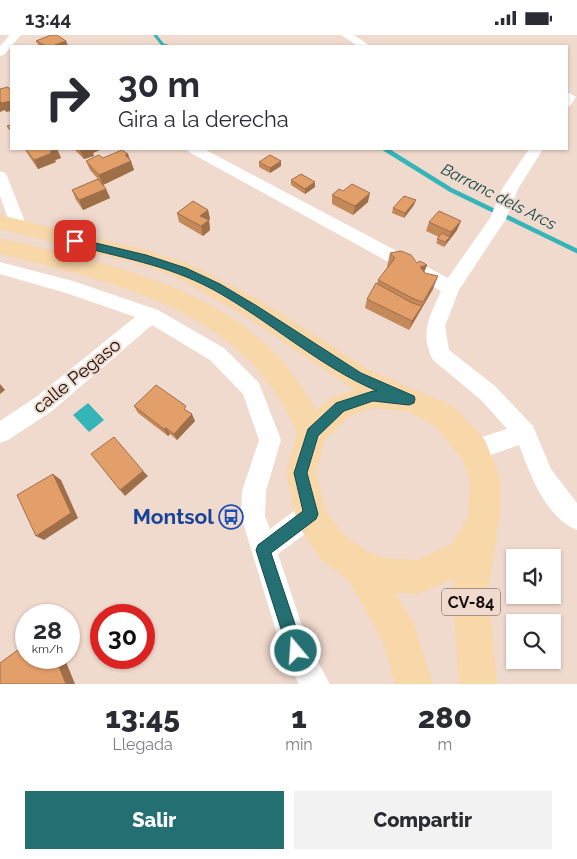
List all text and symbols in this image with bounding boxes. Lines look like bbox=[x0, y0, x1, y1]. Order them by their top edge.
text: 13:44 bbox=[25, 7, 71, 29]
text: 30 m bbox=[118, 64, 200, 105]
icon: right bbox=[35, 65, 100, 130]
text: Gira a la derecha bbox=[118, 106, 289, 132]
water label: Barranc dels Arcs bbox=[438, 159, 560, 234]
pin bbox=[54, 220, 96, 262]
icon: arrive bbox=[61, 227, 89, 255]
street label: calle Pegaso bbox=[29, 334, 125, 417]
place label: Montsol bbox=[133, 504, 214, 529]
bus stop icon: Montsol bbox=[218, 504, 244, 530]
map controls bbox=[506, 549, 561, 669]
button: sound bbox=[506, 549, 561, 604]
road number: CV-84 bbox=[442, 589, 500, 615]
speed limit sign: 30 bbox=[90, 604, 155, 669]
button: search bbox=[506, 614, 561, 669]
text: 28 bbox=[33, 615, 62, 645]
position arrow bbox=[269, 624, 321, 676]
text: km/h bbox=[32, 642, 63, 656]
text: 13:45 bbox=[105, 700, 180, 735]
text: 1 bbox=[291, 700, 307, 735]
text: 280 bbox=[418, 700, 472, 735]
text: Llegada bbox=[112, 735, 173, 754]
text: min bbox=[285, 735, 313, 754]
text: m bbox=[437, 735, 452, 754]
button: Salir bbox=[25, 791, 284, 849]
button: Compartir bbox=[294, 791, 552, 849]

